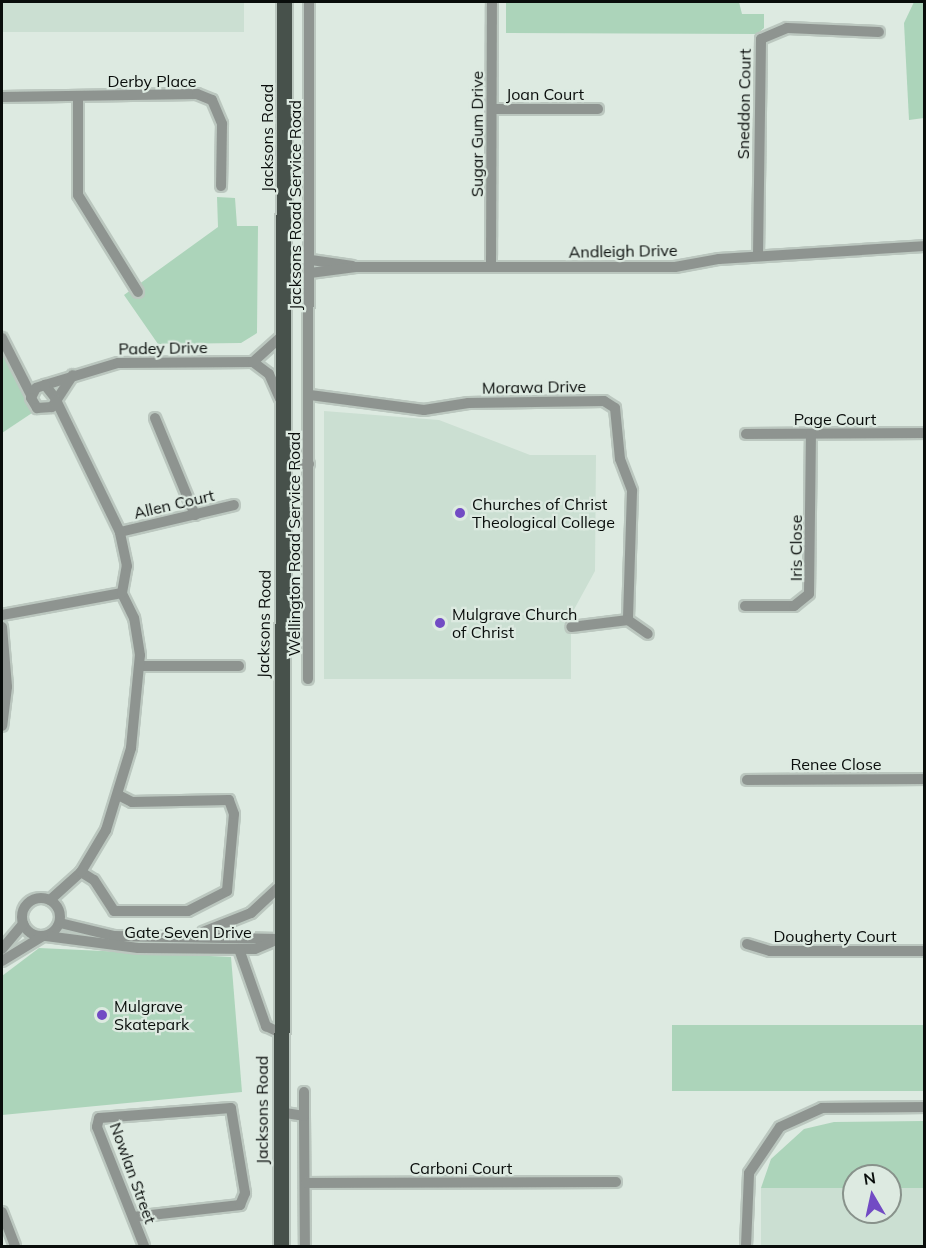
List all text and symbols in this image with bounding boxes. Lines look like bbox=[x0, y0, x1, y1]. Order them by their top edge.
street label: Sneddon Court bbox=[733, 49, 755, 159]
street label: Derby Place bbox=[108, 71, 196, 91]
street label: Sugar Gum Drive bbox=[467, 71, 487, 197]
street label: Jacksons Road bbox=[257, 84, 277, 192]
street label: Joan Court bbox=[506, 84, 584, 104]
street label: Jacksons Road Service Road bbox=[285, 100, 305, 310]
street label: Andleigh Drive bbox=[568, 240, 678, 262]
street label: Padey Drive bbox=[118, 338, 208, 358]
street label: Morawa Drive bbox=[482, 376, 586, 398]
street label: Page Court bbox=[794, 409, 876, 429]
street label: Wellington Road Service Road bbox=[284, 432, 304, 656]
street label: Allen Court bbox=[132, 485, 216, 523]
place label: Churches of Christ Theological College bbox=[472, 494, 615, 532]
marker: Churches of Christ Theological College bbox=[453, 506, 467, 520]
street label: Iris Close bbox=[786, 515, 806, 581]
street label: Jacksons Road bbox=[253, 570, 275, 678]
place label: Mulgrave Church of Christ bbox=[452, 604, 577, 642]
marker: Mulgrave Church of Christ bbox=[433, 616, 447, 630]
street label: Renee Close bbox=[790, 754, 882, 774]
street label: Gate Seven Drive bbox=[124, 922, 252, 942]
street label: Dougherty Court bbox=[773, 926, 897, 946]
place label: Mulgrave Skatepark bbox=[114, 996, 189, 1034]
marker: Mulgrave Skatepark bbox=[95, 1008, 109, 1022]
street label: Jacksons Road bbox=[252, 1056, 272, 1164]
street label: Nowlan Street bbox=[106, 1120, 160, 1226]
street label: Carboni Court bbox=[410, 1158, 512, 1178]
north arrow bbox=[842, 1164, 902, 1224]
text: N bbox=[862, 1167, 877, 1189]

